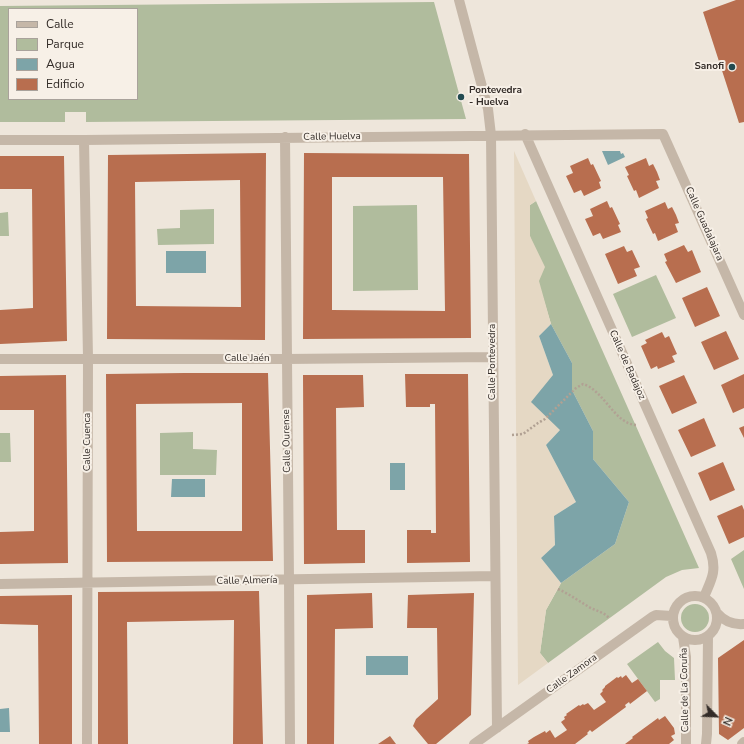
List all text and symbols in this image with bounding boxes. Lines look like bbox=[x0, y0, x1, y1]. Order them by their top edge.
legend bbox=[8, 8, 138, 100]
text: Calle bbox=[46, 16, 74, 32]
text: Parque bbox=[46, 36, 84, 52]
text: Agua bbox=[46, 56, 75, 72]
place label: Sanofi bbox=[695, 61, 724, 73]
marker: Sanofi bbox=[727, 62, 737, 72]
text: Edificio bbox=[46, 76, 84, 92]
place label: Pontevedra - Huelva bbox=[469, 85, 522, 108]
marker: Pontevedra - Huelva bbox=[456, 92, 466, 102]
street label: Calle Huelva bbox=[303, 131, 361, 143]
street label: Calle Guadalajara bbox=[682, 185, 726, 263]
street label: Calle Pontevedra bbox=[487, 324, 499, 400]
street label: Calle de Badajoz bbox=[606, 328, 648, 402]
street label: Calle Jaén bbox=[224, 353, 270, 365]
street label: Calle Ourense bbox=[280, 409, 294, 473]
street label: Calle Cuenca bbox=[82, 413, 94, 471]
street label: Calle Almería bbox=[216, 574, 278, 588]
street label: Calle de La Coruña bbox=[678, 648, 692, 732]
street label: Calle Zamora bbox=[544, 652, 600, 696]
north arrow bbox=[696, 696, 736, 736]
text: N bbox=[719, 714, 736, 728]

